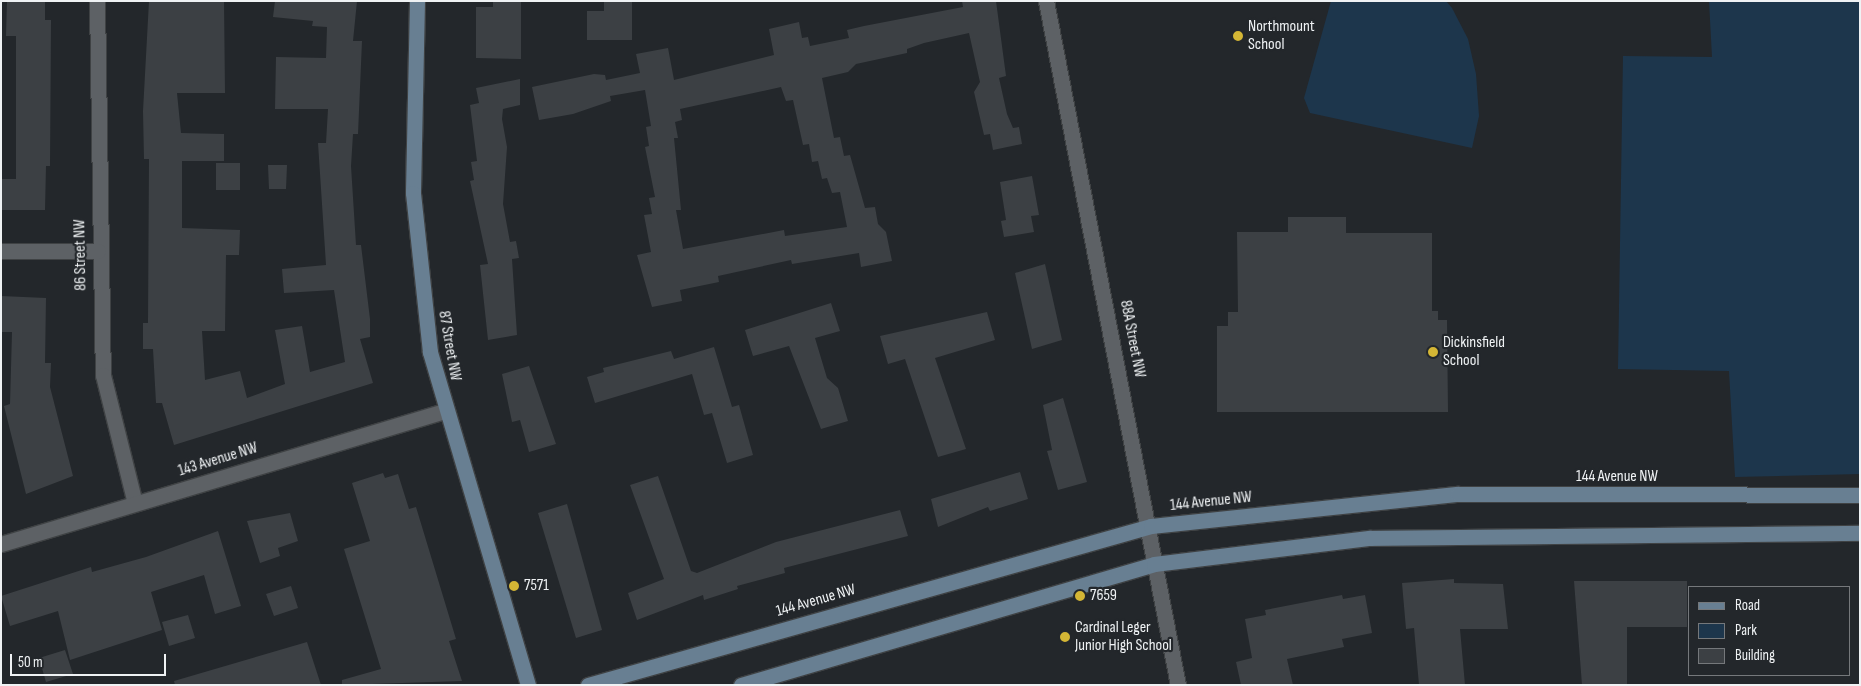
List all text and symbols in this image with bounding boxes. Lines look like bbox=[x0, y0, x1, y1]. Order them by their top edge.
place label: Northmount School bbox=[1248, 17, 1315, 55]
marker: Northmount School bbox=[1232, 30, 1244, 42]
street label: 86 Street NW bbox=[71, 219, 91, 291]
street label: 88A Street NW bbox=[1115, 299, 1149, 379]
street label: 87 Street NW bbox=[433, 309, 465, 383]
place label: Dickinsfield School bbox=[1443, 333, 1505, 371]
marker: Dickinsfield School bbox=[1427, 346, 1439, 358]
street label: 143 Avenue NW bbox=[176, 439, 260, 481]
street label: 144 Avenue NW bbox=[1576, 467, 1658, 487]
street label: 144 Avenue NW bbox=[1169, 488, 1253, 516]
place label: 7571 bbox=[524, 576, 549, 596]
marker: 7571 bbox=[508, 580, 520, 592]
street label: 144 Avenue NW bbox=[774, 580, 858, 622]
place label: 7659 bbox=[1090, 586, 1117, 606]
legend bbox=[1688, 586, 1851, 676]
marker: 7659 bbox=[1074, 590, 1086, 602]
text: Road bbox=[1735, 596, 1760, 615]
place label: Cardinal Leger Junior High School bbox=[1075, 618, 1172, 656]
text: Park bbox=[1735, 621, 1757, 640]
marker: Cardinal Leger Junior High School bbox=[1059, 631, 1071, 643]
scale bar bbox=[12, 644, 169, 676]
text: Building bbox=[1735, 646, 1775, 665]
text: 50 m bbox=[18, 653, 43, 672]

